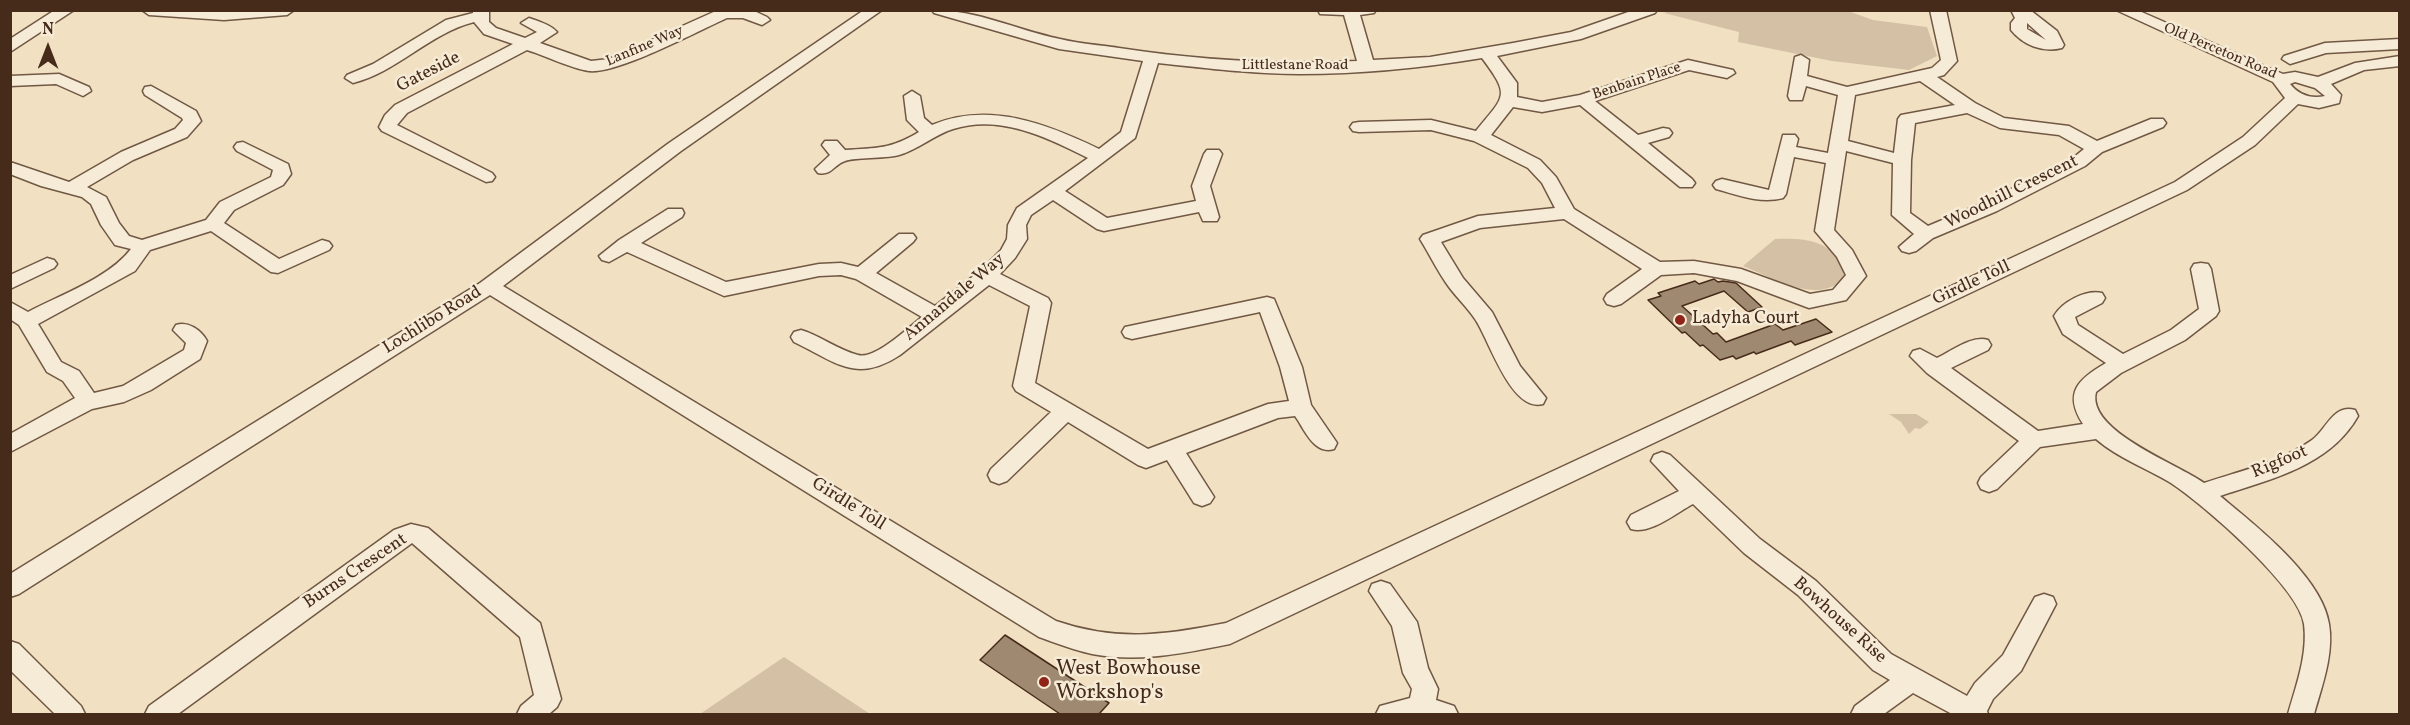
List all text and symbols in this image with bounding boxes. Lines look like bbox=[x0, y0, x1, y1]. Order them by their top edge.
north arrow bbox=[18, 18, 78, 78]
text: N bbox=[42, 19, 54, 41]
street label: Old Perceton Road bbox=[2161, 20, 2279, 84]
street label: Lanfine Way bbox=[604, 23, 686, 71]
street label: Gateside bbox=[394, 48, 464, 98]
street label: Littlestane Road bbox=[1242, 57, 1348, 75]
street label: Benbain Place bbox=[1590, 59, 1684, 105]
street label: Woodhill Crescent bbox=[1942, 151, 2082, 235]
street label: Annandale Way bbox=[900, 249, 1010, 347]
street label: Girdle Toll bbox=[1930, 257, 2014, 311]
street label: Lochlibo Road bbox=[380, 282, 486, 360]
place label: Ladyha Court bbox=[1692, 309, 1800, 331]
marker: Ladyha Court bbox=[1673, 313, 1687, 327]
street label: Rigfoot bbox=[2249, 442, 2311, 484]
street label: Girdle Toll bbox=[807, 474, 889, 536]
street label: Burns Crescent bbox=[300, 529, 412, 615]
street label: Bowhouse Rise bbox=[1788, 573, 1890, 669]
place label: West Bowhouse Workshop's bbox=[1056, 657, 1201, 707]
marker: West Bowhouse Workshop's bbox=[1037, 675, 1051, 689]

